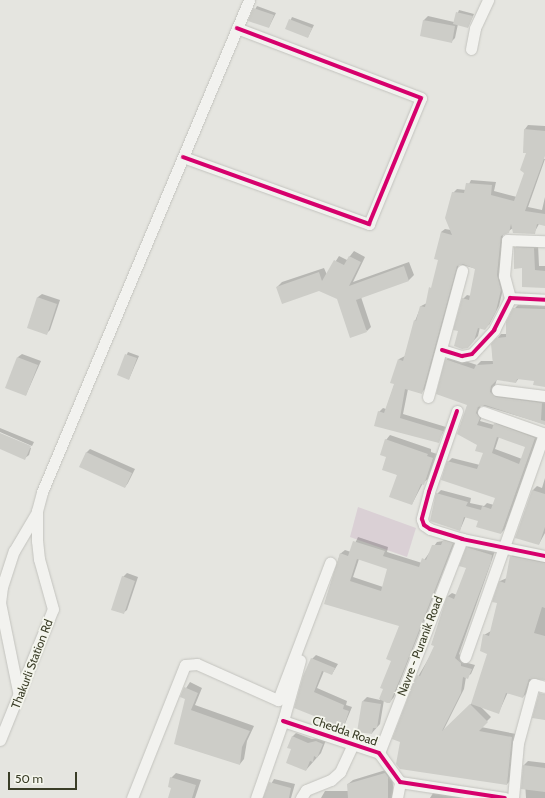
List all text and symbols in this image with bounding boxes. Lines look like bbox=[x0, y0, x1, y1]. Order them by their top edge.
street label: Navre - Puranik Road bbox=[394, 594, 446, 698]
street label: Thakurli Station Rd bbox=[8, 617, 56, 711]
street label: Chedda Road bbox=[311, 713, 379, 749]
scale bar bbox=[10, 764, 79, 790]
text: 50 m bbox=[15, 771, 43, 786]

